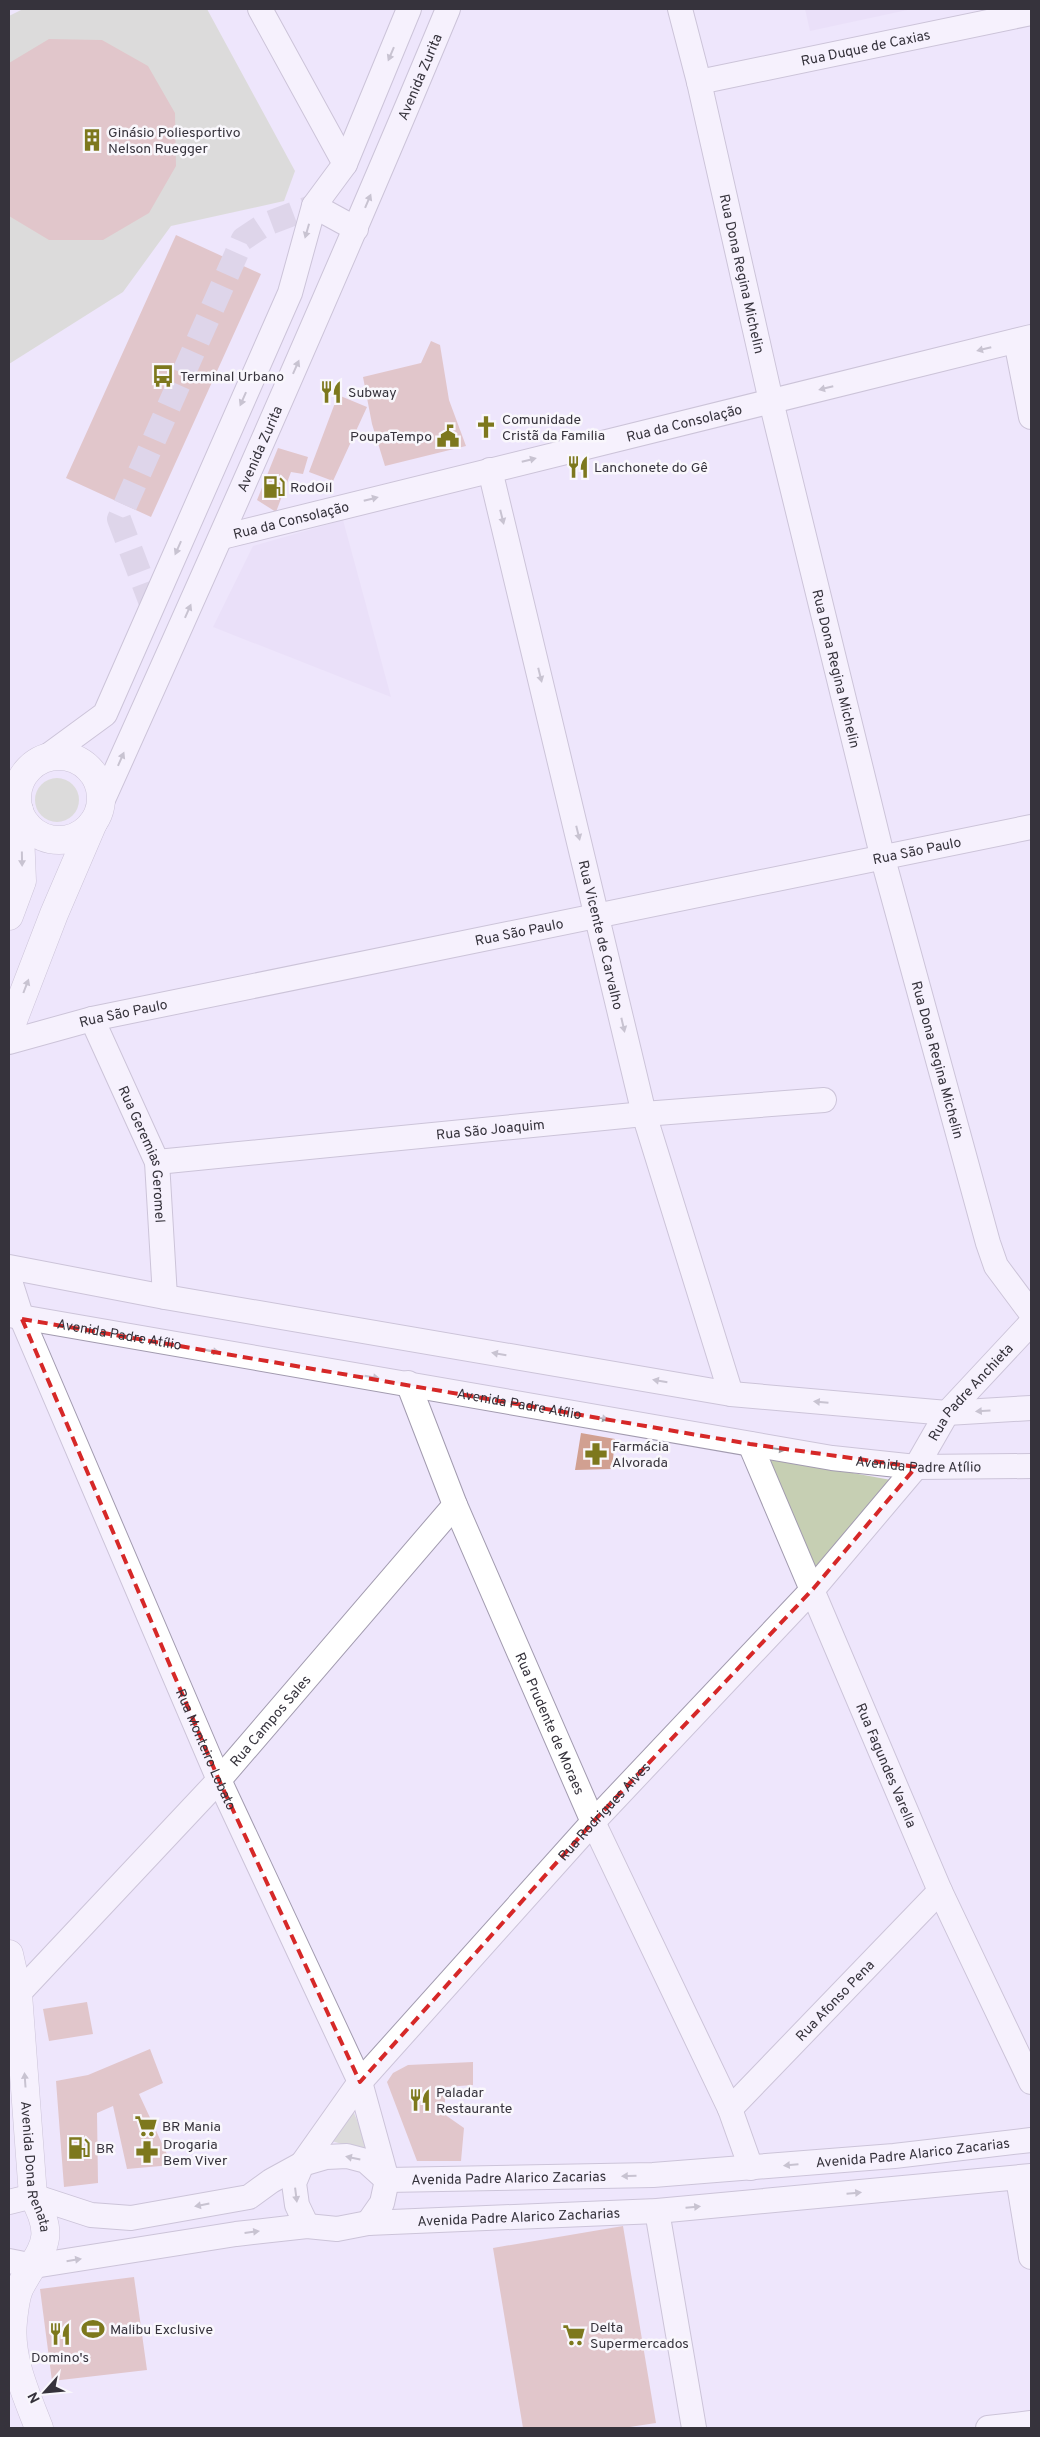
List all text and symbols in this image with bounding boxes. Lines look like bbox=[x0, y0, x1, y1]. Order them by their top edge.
street label: Rua Duque de Caxias bbox=[799, 27, 932, 71]
street label: Avenida Zurita bbox=[395, 32, 447, 123]
one-way arrow bbox=[386, 47, 394, 61]
place label: Ginásio Poliesportivo Nelson Ruegger bbox=[108, 125, 241, 158]
building icon: Ginásio Poliesportivo Nelson Ruegger bbox=[79, 127, 105, 153]
street label: Rua Dona Regina Michelin bbox=[715, 193, 767, 355]
one-way arrow bbox=[364, 194, 372, 209]
one-way arrow bbox=[303, 223, 311, 239]
one-way arrow bbox=[976, 345, 991, 353]
one-way arrow bbox=[293, 360, 301, 374]
bus stop icon: Terminal Urbano bbox=[150, 363, 176, 389]
place label: Terminal Urbano bbox=[180, 369, 284, 386]
restaurant icon: Subway bbox=[318, 379, 344, 405]
one-way arrow bbox=[819, 384, 834, 392]
place label: Subway bbox=[348, 385, 397, 402]
one-way arrow bbox=[239, 392, 247, 406]
street label: Rua da Consolação bbox=[625, 402, 744, 447]
street label: Avenida Zurita bbox=[234, 404, 287, 495]
place label: Comunidade Cristã da Familia bbox=[502, 412, 605, 445]
church icon: Comunidade Cristã da Familia bbox=[473, 414, 499, 440]
public building icon: PoupaTempo bbox=[435, 423, 461, 449]
place label: PoupaTempo bbox=[350, 429, 432, 446]
restaurant icon: Lanchonete do Gê bbox=[565, 454, 591, 480]
one-way arrow bbox=[521, 456, 536, 464]
place label: Lanchonete do Gê bbox=[594, 460, 708, 477]
fuel station icon: RodOil bbox=[261, 474, 287, 500]
place label: RodOil bbox=[290, 480, 332, 497]
one-way arrow bbox=[363, 495, 378, 503]
street label: Rua da Consolação bbox=[232, 499, 351, 544]
one-way arrow bbox=[498, 510, 506, 525]
one-way arrow bbox=[173, 541, 181, 555]
street label: Rua Dona Regina Michelin bbox=[807, 588, 863, 750]
one-way arrow bbox=[184, 604, 192, 618]
one-way arrow bbox=[536, 668, 544, 683]
one-way arrow bbox=[118, 752, 126, 766]
one-way arrow bbox=[574, 825, 582, 841]
street label: Rua São Paulo bbox=[871, 834, 963, 869]
one-way arrow bbox=[18, 851, 26, 867]
street label: Rua Vicente de Carvalho bbox=[574, 859, 626, 1012]
street label: Rua São Paulo bbox=[474, 916, 565, 950]
one-way arrow bbox=[23, 979, 31, 993]
street label: Rua Dona Regina Michelin bbox=[907, 979, 966, 1141]
street label: Rua São Paulo bbox=[78, 997, 169, 1032]
one-way arrow bbox=[619, 1018, 627, 1033]
street label: Rua Geremias Geromel bbox=[114, 1083, 168, 1223]
street label: Rua São Joaquim bbox=[435, 1117, 546, 1144]
street label: Avenida Padre Atílio bbox=[55, 1316, 183, 1355]
street label: Rua Padre Anchieta bbox=[926, 1341, 1017, 1445]
one-way arrow bbox=[204, 1347, 220, 1355]
one-way arrow bbox=[491, 1349, 507, 1357]
one-way arrow bbox=[364, 1374, 380, 1382]
one-way arrow bbox=[651, 1377, 667, 1385]
street label: Avenida Padre Atílio bbox=[455, 1386, 583, 1424]
one-way arrow bbox=[812, 1398, 828, 1406]
one-way arrow bbox=[974, 1407, 990, 1415]
one-way arrow bbox=[594, 1414, 610, 1422]
place label: Farmácia Alvorada bbox=[612, 1439, 669, 1472]
pharmacy icon: Farmácia Alvorada bbox=[583, 1441, 609, 1467]
one-way arrow bbox=[771, 1445, 787, 1453]
street label: Avenida Padre Atílio bbox=[854, 1454, 982, 1477]
street label: Rua Prudente de Moraes bbox=[510, 1650, 587, 1798]
street label: Rua Campos Sales bbox=[227, 1672, 315, 1771]
street label: Rua Monteiro Lobato bbox=[171, 1686, 239, 1813]
street label: Rua Fagundes Varella bbox=[851, 1701, 919, 1831]
street label: Rua Rodrigues Alves bbox=[555, 1759, 655, 1865]
street label: Rua Afonso Pena bbox=[793, 1957, 879, 2045]
one-way arrow bbox=[20, 2072, 28, 2088]
place label: Paladar Restaurante bbox=[436, 2085, 512, 2118]
restaurant icon: Paladar Restaurante bbox=[407, 2087, 433, 2113]
street label: Avenida Dona Renata bbox=[16, 2100, 53, 2233]
supermarket icon: BR Mania bbox=[133, 2113, 159, 2139]
place label: BR Mania bbox=[162, 2119, 221, 2136]
fuel station icon: BR bbox=[66, 2135, 92, 2161]
street label: Avenida Padre Alarico Zacarias bbox=[815, 2136, 1011, 2172]
place label: Drogaria Bem Viver bbox=[163, 2137, 228, 2170]
pharmacy icon: Drogaria Bem Viver bbox=[134, 2139, 160, 2165]
place label: BR bbox=[96, 2141, 114, 2158]
one-way arrow bbox=[344, 2153, 360, 2161]
one-way arrow bbox=[783, 2161, 799, 2169]
street label: Avenida Padre Alarico Zacarias bbox=[411, 2169, 606, 2190]
one-way arrow bbox=[621, 2172, 637, 2180]
one-way arrow bbox=[292, 2187, 300, 2203]
one-way arrow bbox=[847, 2189, 863, 2197]
one-way arrow bbox=[193, 2202, 209, 2210]
one-way arrow bbox=[685, 2203, 701, 2211]
street label: Avenida Padre Alarico Zacharias bbox=[417, 2206, 621, 2231]
one-way arrow bbox=[244, 2228, 260, 2236]
one-way arrow bbox=[66, 2256, 82, 2264]
sports icon: Malibu Exclusive bbox=[80, 2316, 106, 2342]
place label: Delta Supermercados bbox=[590, 2320, 689, 2353]
restaurant icon: Domino's bbox=[47, 2321, 73, 2347]
place label: Malibu Exclusive bbox=[110, 2322, 213, 2339]
supermarket icon: Delta Supermercados bbox=[561, 2322, 587, 2348]
place label: Domino's bbox=[31, 2350, 89, 2367]
north arrow bbox=[20, 2367, 70, 2417]
text: N bbox=[25, 2389, 45, 2406]

